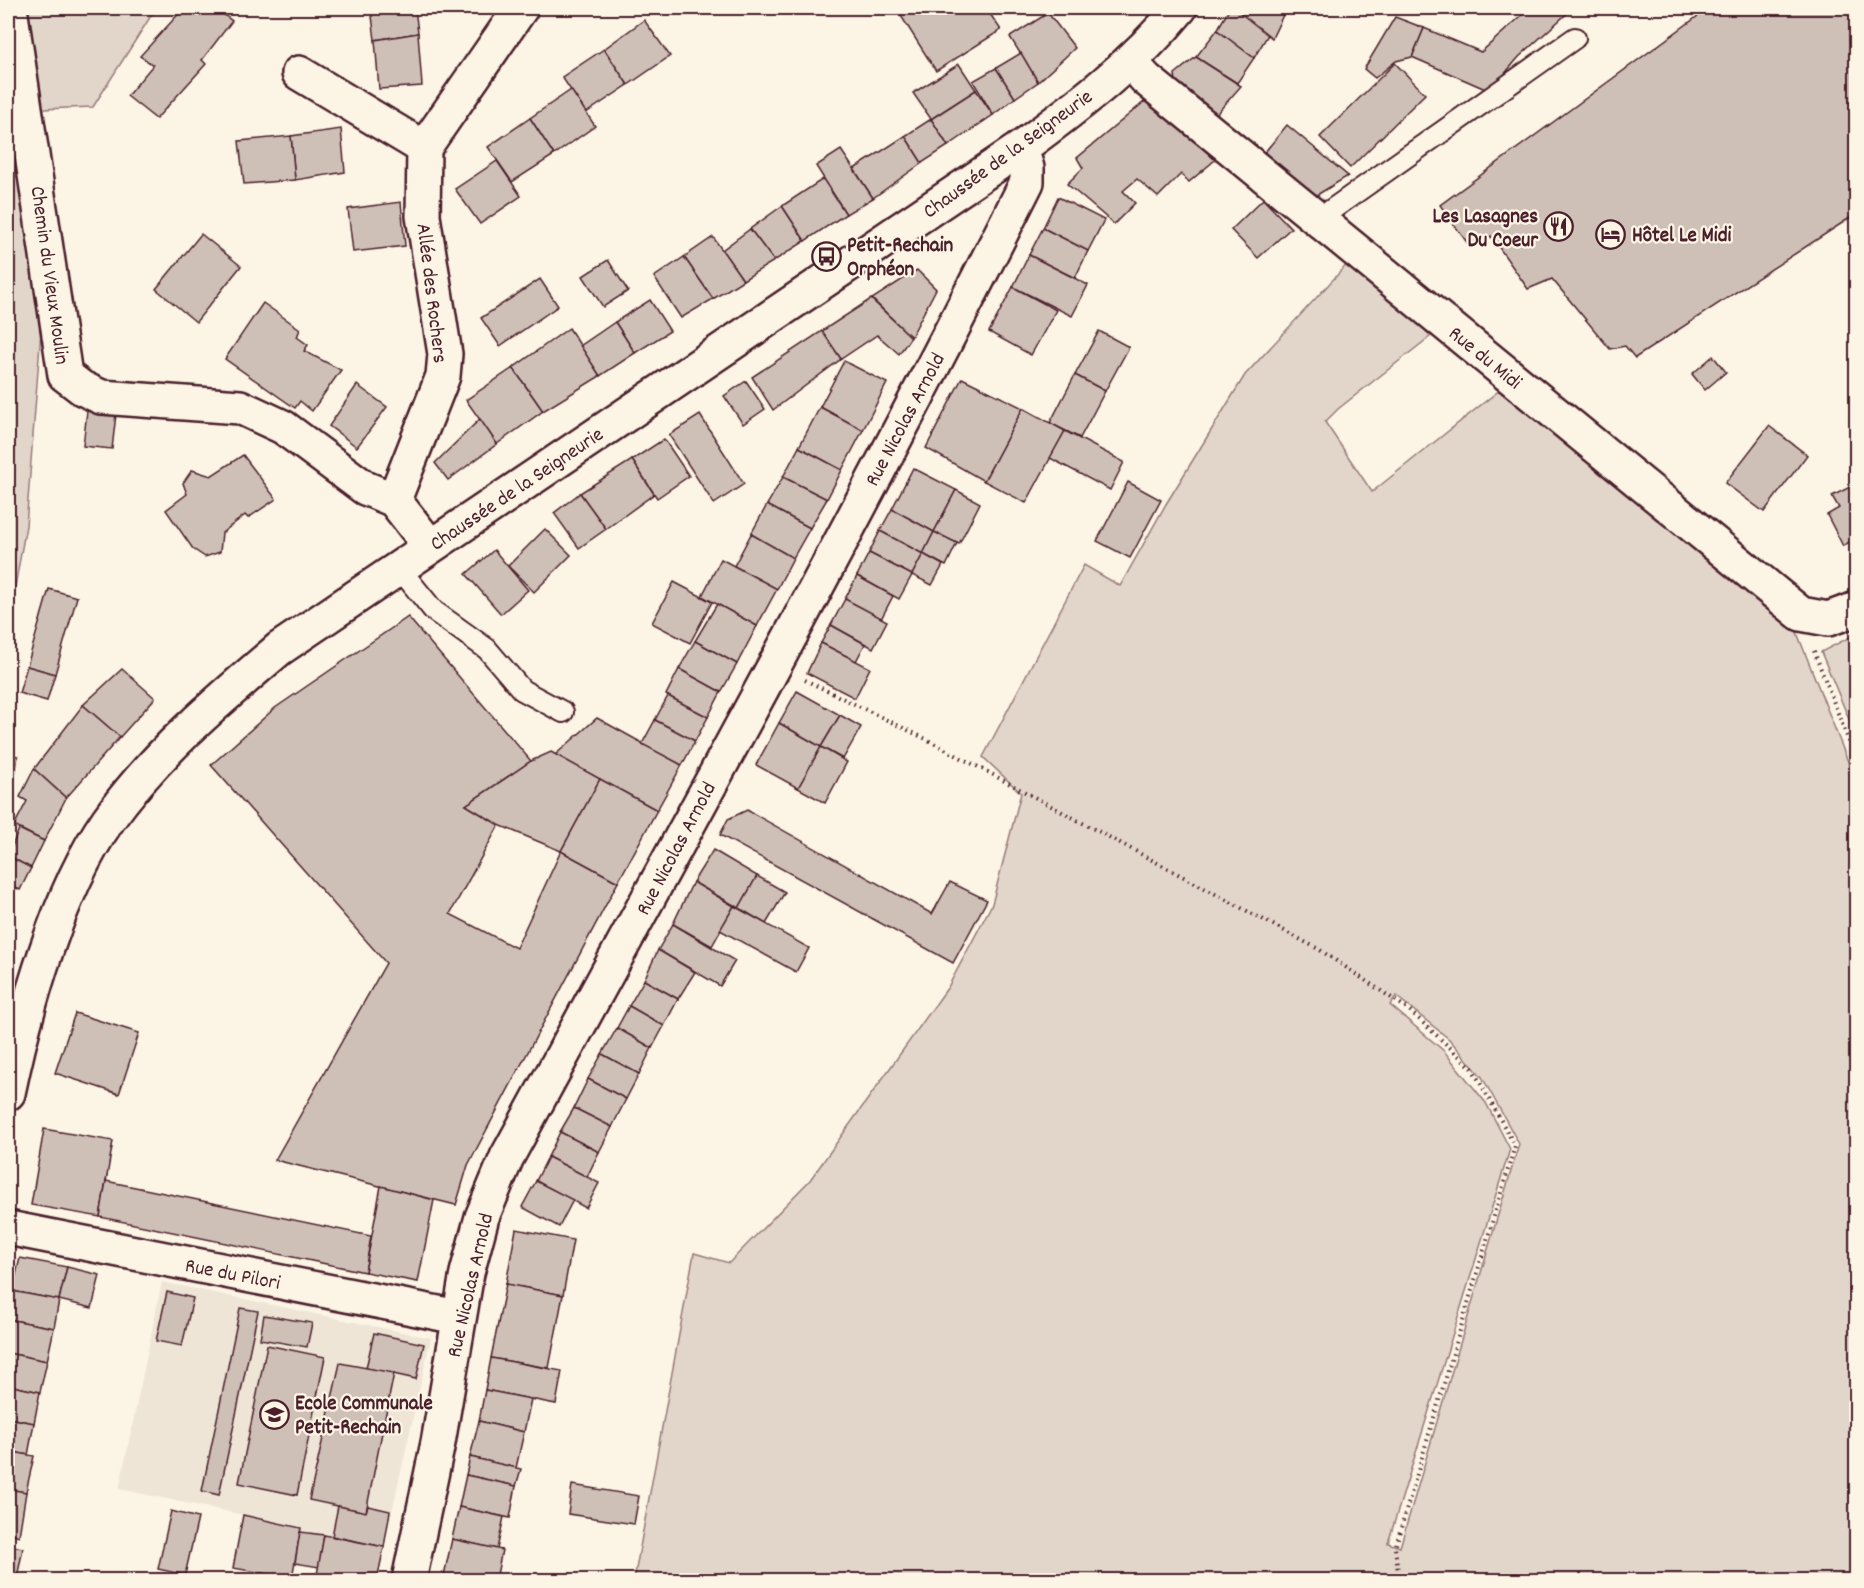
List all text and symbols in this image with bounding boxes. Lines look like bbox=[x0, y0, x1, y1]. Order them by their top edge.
street label: Chaussée de la Seigneurie bbox=[918, 83, 1100, 227]
street label: Chemin du Vieux Moulin bbox=[21, 184, 75, 367]
place label: Les Lasagnes Du Coeur bbox=[1432, 203, 1539, 257]
restaurant icon: Les Lasagnes Du Coeur bbox=[1543, 211, 1575, 243]
hotel icon: Hôtel Le Midi bbox=[1595, 218, 1627, 250]
street label: Allée des Rochers bbox=[407, 222, 453, 365]
place label: Hôtel Le Midi bbox=[1632, 222, 1732, 252]
place label: Petit-Rechain Orphéon bbox=[847, 232, 954, 286]
bus stop icon: Petit-Rechain Orphéon bbox=[810, 240, 842, 272]
street label: Rue du Midi bbox=[1441, 320, 1527, 398]
street label: Rue Nicolas Arnold bbox=[859, 348, 954, 492]
street label: Chaussée de la Seigneurie bbox=[425, 421, 610, 560]
street label: Rue Nicolas Arnold bbox=[630, 777, 725, 921]
street label: Rue Nicolas Arnold bbox=[441, 1211, 503, 1361]
street label: Rue du Pilori bbox=[182, 1252, 283, 1300]
place label: Ecole Communale Petit-Rechain bbox=[295, 1390, 433, 1444]
school or university icon: Ecole Communale Petit-Rechain bbox=[258, 1398, 290, 1430]

